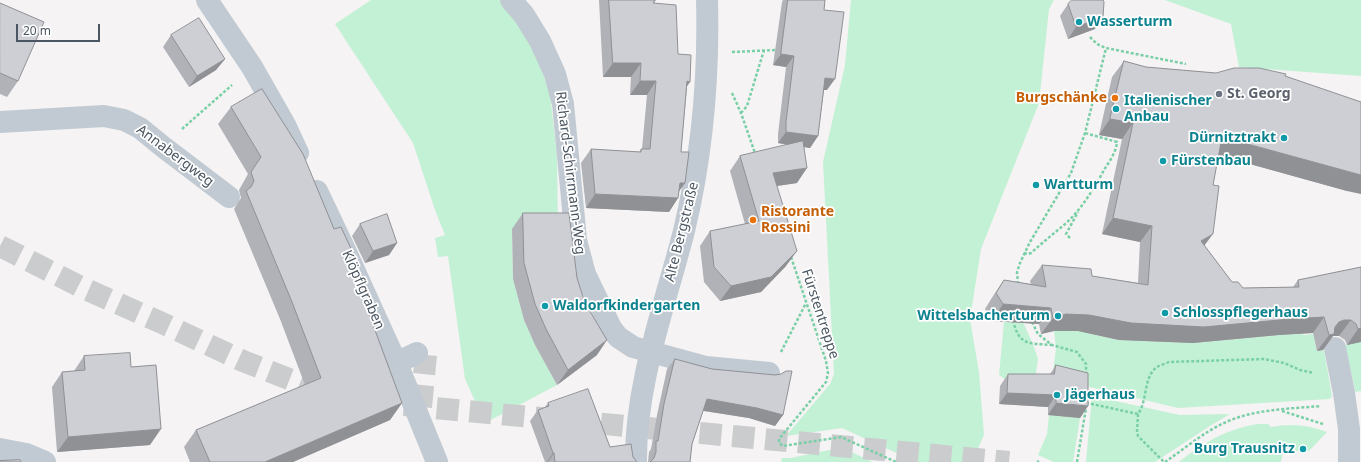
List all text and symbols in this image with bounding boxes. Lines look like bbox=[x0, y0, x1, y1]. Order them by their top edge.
place label: Wasserturm bbox=[1087, 14, 1172, 30]
scale bar bbox=[18, 16, 102, 42]
marker: Wasserturm bbox=[1074, 17, 1084, 27]
text: 20 m bbox=[23, 22, 51, 39]
place label: St. Georg bbox=[1227, 86, 1291, 102]
marker: St. Georg bbox=[1214, 89, 1224, 99]
street label: Richard-Schirrmann-Weg bbox=[552, 90, 588, 256]
place label: Burgschänke bbox=[1016, 90, 1107, 106]
marker: Burgschänke bbox=[1110, 93, 1120, 103]
place label: Italienischer Anbau bbox=[1124, 93, 1212, 126]
marker: Italienischer Anbau bbox=[1111, 104, 1121, 114]
street label: Annabergweg bbox=[133, 121, 217, 191]
place label: Dürnitztrakt bbox=[1189, 130, 1276, 146]
marker: Dürnitztrakt bbox=[1279, 133, 1289, 143]
place label: Fürstenbau bbox=[1171, 153, 1251, 169]
marker: Fürstenbau bbox=[1158, 156, 1168, 166]
place label: Wartturm bbox=[1044, 177, 1113, 193]
street label: Alte Bergstraße bbox=[661, 180, 703, 284]
marker: Wartturm bbox=[1031, 180, 1041, 190]
place label: Ristorante Rossini bbox=[761, 204, 834, 236]
marker: Ristorante Rossini bbox=[748, 215, 758, 225]
street label: Klöpflgraben bbox=[338, 248, 388, 332]
street label: Fürstentreppe bbox=[798, 267, 842, 361]
place label: Waldorfkindergarten bbox=[553, 298, 700, 314]
marker: Waldorfkindergarten bbox=[540, 301, 550, 311]
place label: Schlosspflegerhaus bbox=[1173, 305, 1308, 321]
place label: Wittelsbacherturm bbox=[917, 308, 1050, 324]
marker: Schlosspflegerhaus bbox=[1160, 308, 1170, 318]
marker: Wittelsbacherturm bbox=[1053, 311, 1063, 321]
place label: Jägerhaus bbox=[1065, 387, 1135, 403]
marker: Jägerhaus bbox=[1052, 390, 1062, 400]
place label: Burg Trausnitz bbox=[1194, 441, 1295, 457]
marker: Burg Trausnitz bbox=[1298, 444, 1308, 454]

